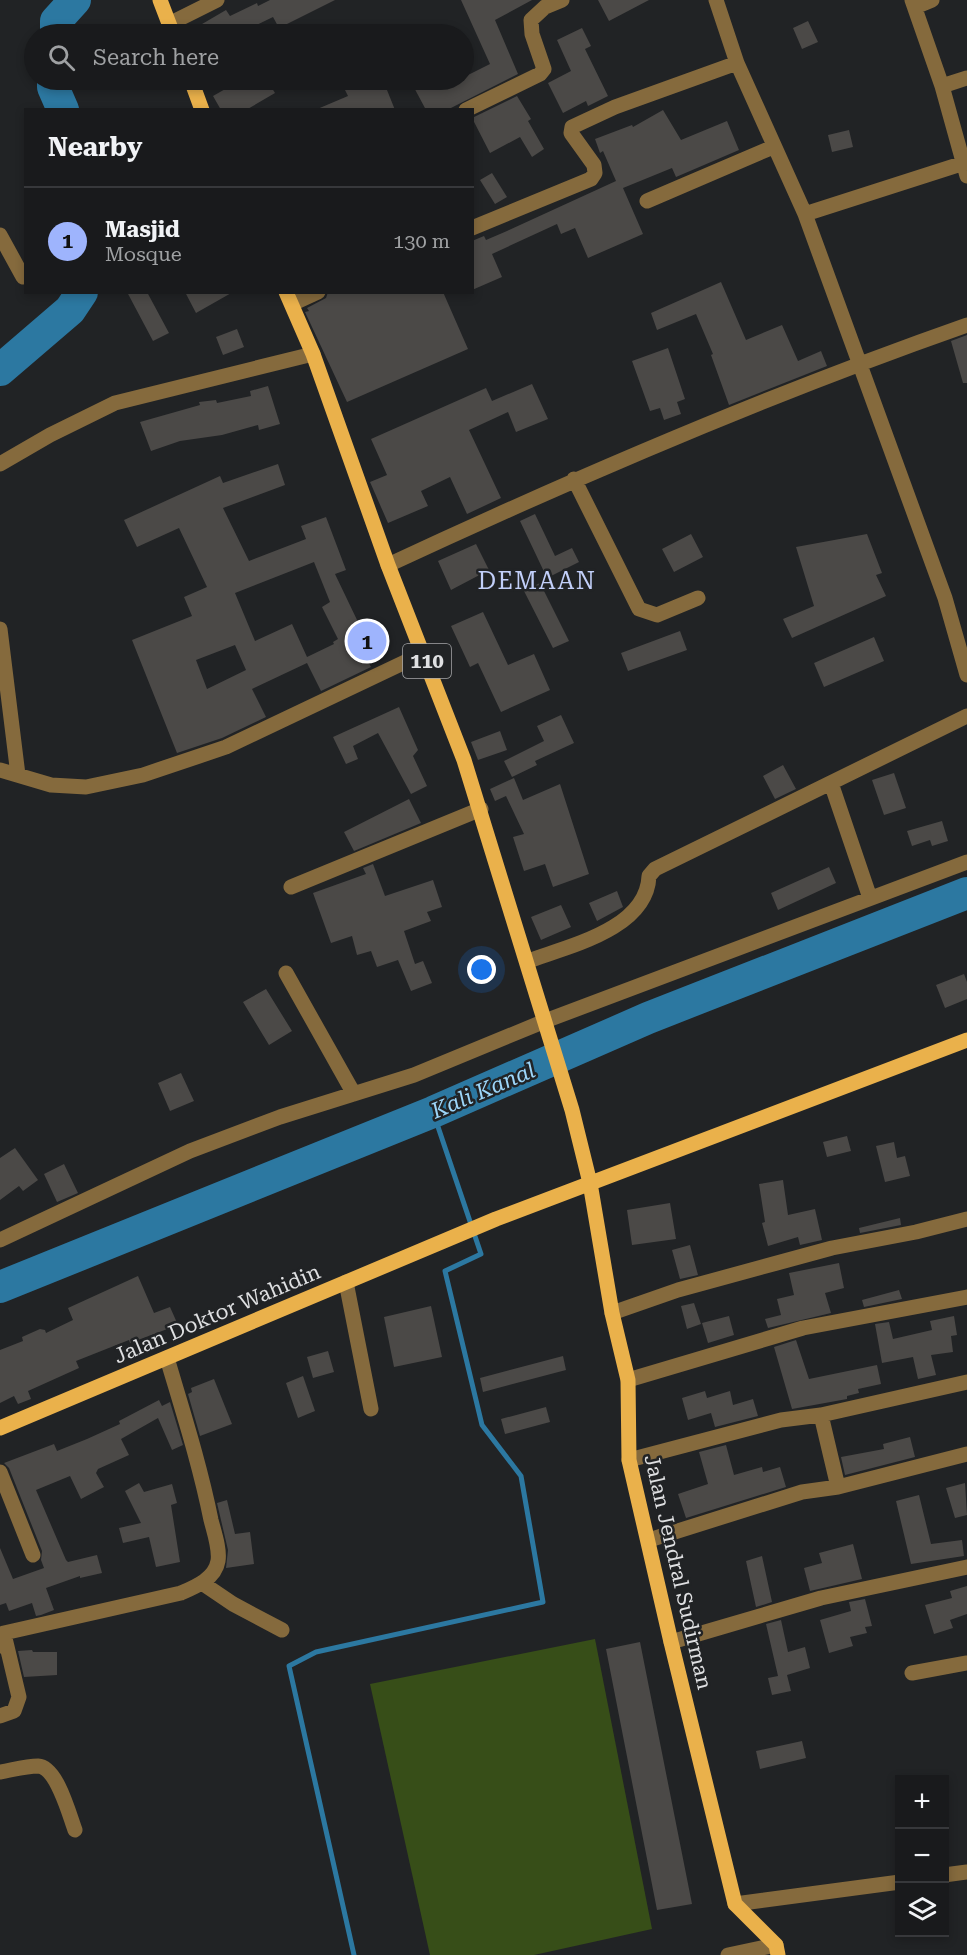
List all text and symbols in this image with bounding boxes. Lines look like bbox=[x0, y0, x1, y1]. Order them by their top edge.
search box bbox=[24, 24, 474, 90]
icon: search bbox=[45, 41, 78, 74]
text: Search here bbox=[93, 45, 219, 70]
text: Nearby bbox=[48, 132, 142, 162]
text: Masjid bbox=[105, 217, 180, 242]
text: 1 bbox=[62, 229, 73, 253]
text: 130 m bbox=[393, 229, 450, 253]
text: Mosque bbox=[105, 242, 182, 266]
district label: DEMAAN bbox=[477, 567, 597, 595]
pin: 1 bbox=[348, 618, 386, 664]
road number: 110 bbox=[403, 644, 451, 678]
your location bbox=[467, 955, 496, 984]
water label: Kali Kanal bbox=[427, 1057, 539, 1124]
street label: Jalan Doktor Wahidin bbox=[110, 1259, 324, 1368]
street label: Jalan Jendral Sudirman bbox=[639, 1452, 717, 1692]
map controls bbox=[895, 1775, 949, 1937]
button: + bbox=[895, 1775, 949, 1829]
button: − bbox=[895, 1829, 949, 1883]
button: layers bbox=[895, 1883, 949, 1937]

